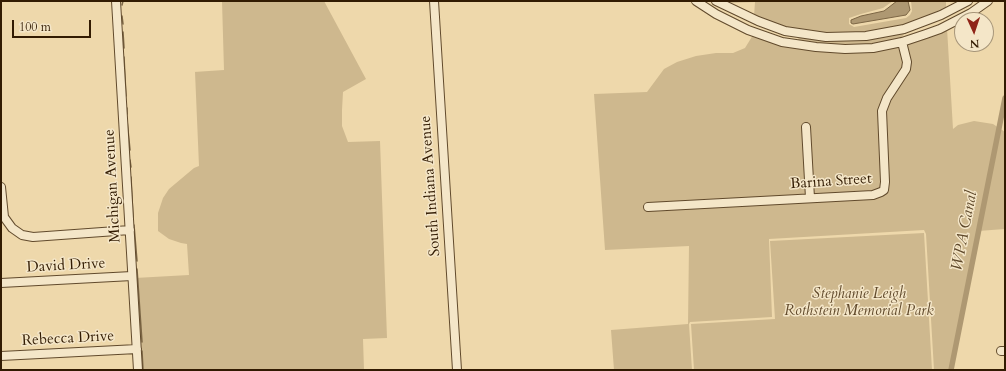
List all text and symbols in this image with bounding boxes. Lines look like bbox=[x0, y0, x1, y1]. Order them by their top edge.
scale bar bbox=[14, 12, 93, 38]
north arrow bbox=[954, 12, 994, 52]
text: 100 m bbox=[19, 19, 51, 35]
text: N bbox=[969, 36, 980, 51]
street label: South Indiana Avenue bbox=[417, 115, 445, 257]
street label: Michigan Avenue bbox=[101, 129, 125, 243]
street label: Barina Street bbox=[790, 170, 872, 194]
water label: WPA Canal bbox=[948, 189, 982, 273]
street label: David Drive bbox=[26, 255, 106, 277]
park label: Stephanie Leigh Rothstein Memorial Park bbox=[784, 286, 934, 321]
street label: Rebecca Drive bbox=[21, 328, 115, 350]

